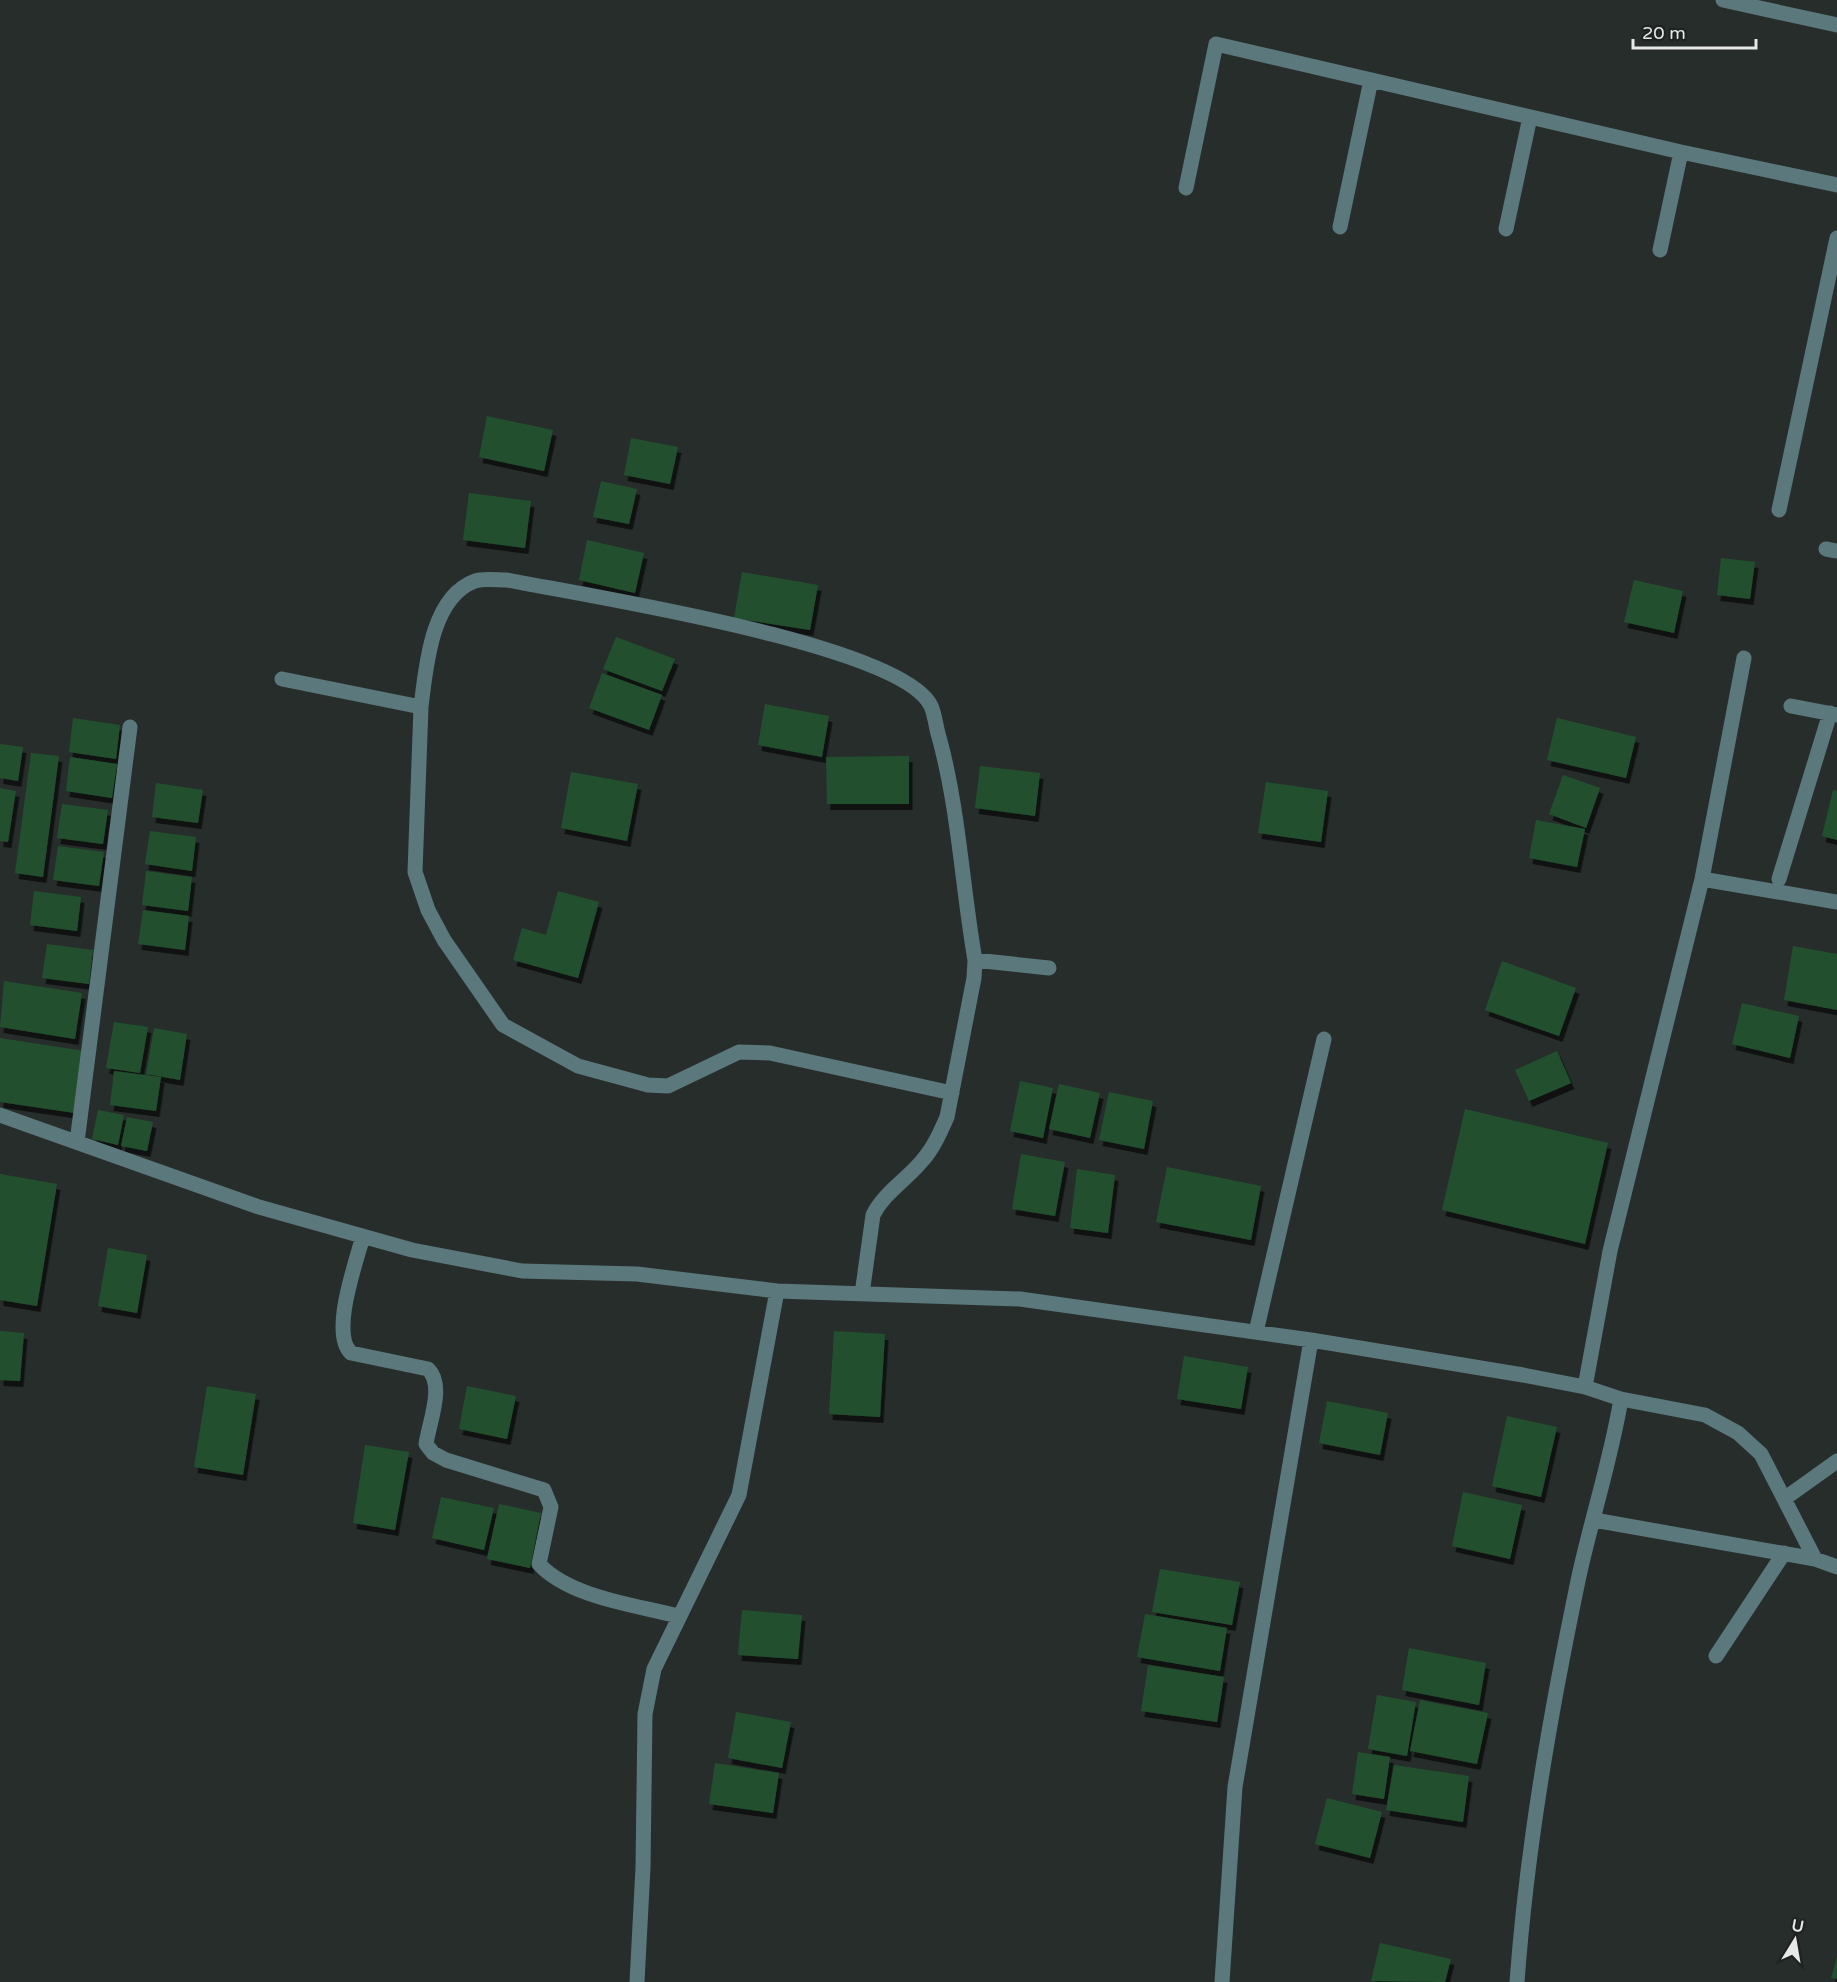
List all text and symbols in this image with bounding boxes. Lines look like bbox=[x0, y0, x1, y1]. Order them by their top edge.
scale bar bbox=[1633, 12, 1756, 50]
text: 20 m bbox=[1642, 22, 1686, 44]
north arrow bbox=[1765, 1910, 1825, 1970]
text: U bbox=[1790, 1915, 1806, 1937]

